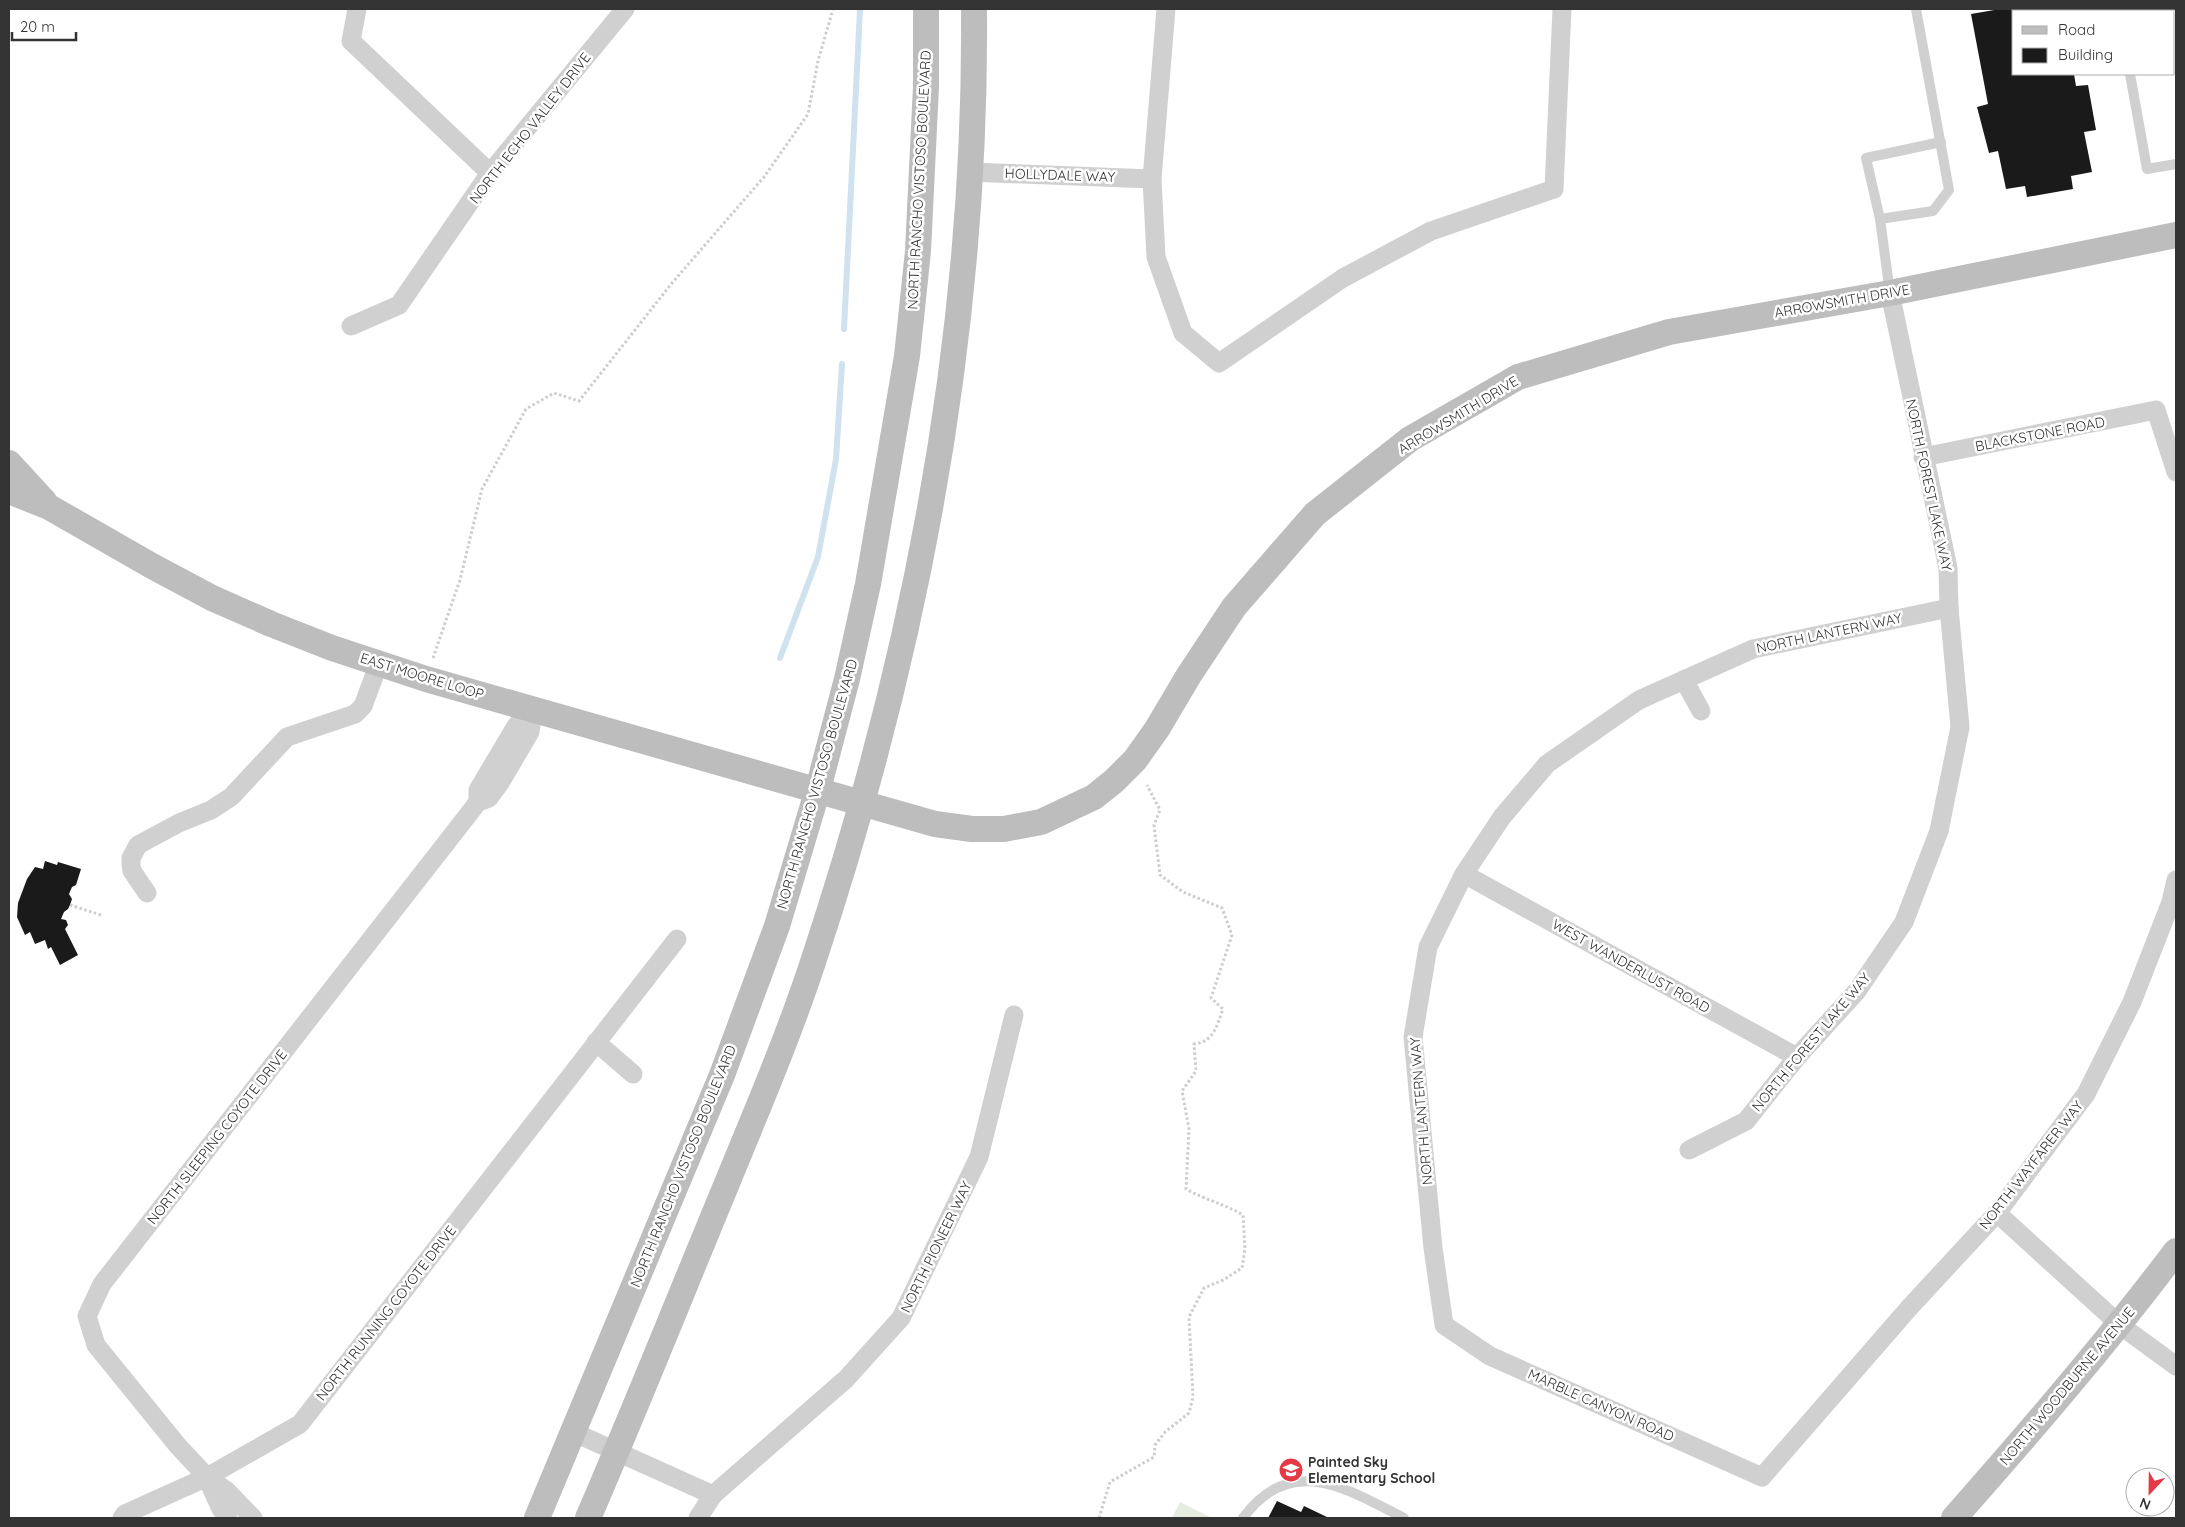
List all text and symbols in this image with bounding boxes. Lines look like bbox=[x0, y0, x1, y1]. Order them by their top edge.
scale bar bbox=[12, 10, 76, 42]
legend bbox=[2012, 10, 2175, 75]
text: 20 m bbox=[20, 17, 55, 36]
text: Road bbox=[2058, 20, 2095, 39]
text: Building bbox=[2058, 45, 2113, 64]
street label: NORTH ECHO VALLEY DRIVE bbox=[465, 49, 595, 207]
street label: NORTH RANCHO VISTOSO BOULEVARD bbox=[903, 50, 935, 310]
street label: HOLLYDALE WAY bbox=[1004, 164, 1116, 186]
street label: ARROWSMITH DRIVE bbox=[1773, 280, 1911, 322]
street label: ARROWSMITH DRIVE bbox=[1395, 372, 1521, 458]
street label: NORTH FOREST LAKE WAY bbox=[1902, 397, 1956, 573]
street label: BLACKSTONE ROAD bbox=[1974, 413, 2106, 455]
street label: NORTH LANTERN WAY bbox=[1755, 609, 1904, 657]
street label: EAST MOORE LOOP bbox=[358, 649, 486, 703]
street label: NORTH RANCHO VISTOSO BOULEVARD bbox=[773, 657, 861, 911]
street label: WEST WANDERLUST ROAD bbox=[1549, 915, 1713, 1017]
street label: NORTH FOREST LAKE WAY bbox=[1748, 969, 1874, 1115]
street label: NORTH LANTERN WAY bbox=[1406, 1036, 1436, 1186]
street label: NORTH RANCHO VISTOSO BOULEVARD bbox=[626, 1042, 740, 1290]
street label: NORTH SLEEPING COYOTE DRIVE bbox=[143, 1046, 291, 1228]
street label: NORTH WAYFARER WAY bbox=[1975, 1097, 2087, 1233]
street label: NORTH PIONEER WAY bbox=[896, 1178, 976, 1316]
street label: NORTH RUNNING COYOTE DRIVE bbox=[312, 1222, 460, 1404]
street label: NORTH WOODBURNE AVENUE bbox=[1996, 1303, 2139, 1469]
street label: MARBLE CANYON ROAD bbox=[1525, 1365, 1677, 1445]
place label: Painted Sky Elementary School bbox=[1308, 1453, 1435, 1487]
school or university icon: Painted Sky Elementary School bbox=[1278, 1457, 1304, 1483]
north arrow bbox=[2125, 1467, 2175, 1517]
text: N bbox=[2137, 1494, 2153, 1514]

